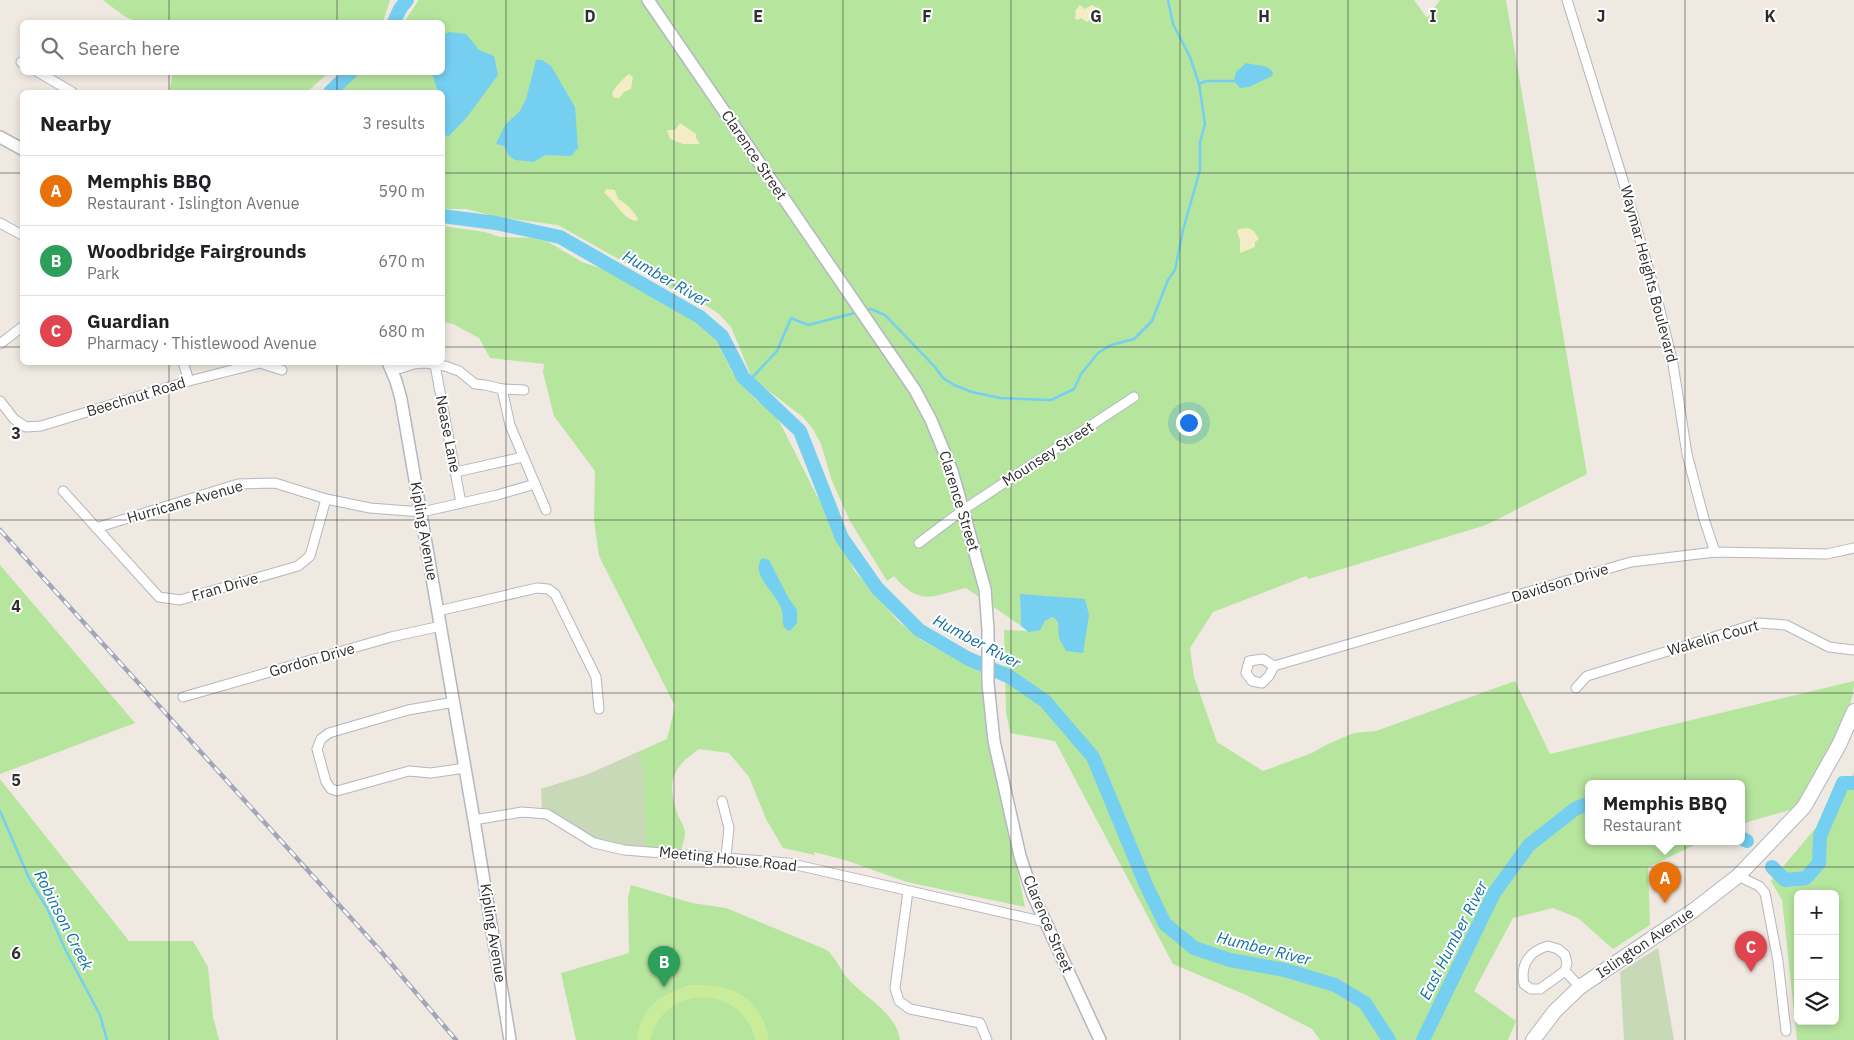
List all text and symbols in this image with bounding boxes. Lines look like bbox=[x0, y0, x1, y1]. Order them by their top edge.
text: D bbox=[584, 6, 596, 26]
text: E bbox=[753, 6, 763, 26]
text: F bbox=[922, 6, 932, 26]
text: G bbox=[1090, 6, 1102, 26]
text: H bbox=[1258, 6, 1270, 26]
text: I bbox=[1430, 6, 1437, 26]
text: J bbox=[1597, 6, 1605, 26]
text: K bbox=[1764, 6, 1776, 26]
search box bbox=[20, 20, 445, 75]
icon: search bbox=[38, 34, 66, 62]
text: Search here bbox=[78, 36, 180, 60]
street label: Clarence Street bbox=[717, 106, 791, 203]
text: Nearby bbox=[40, 109, 111, 137]
text: 3 results bbox=[362, 113, 425, 133]
text: Memphis BBQ bbox=[87, 169, 212, 193]
text: A bbox=[51, 181, 61, 201]
text: 590 m bbox=[378, 181, 425, 201]
street label: Waymar Heights Boulevard bbox=[1617, 183, 1682, 364]
text: Restaurant · Islington Avenue bbox=[87, 193, 299, 213]
text: Woodbridge Fairgrounds bbox=[87, 239, 306, 263]
water label: Humber River bbox=[619, 245, 714, 311]
text: B bbox=[51, 251, 61, 271]
text: 670 m bbox=[378, 251, 425, 271]
text: Park bbox=[87, 263, 119, 283]
text: Guardian bbox=[87, 309, 170, 333]
text: C bbox=[51, 321, 61, 341]
text: 680 m bbox=[378, 321, 425, 341]
text: Pharmacy · Thistlewood Avenue bbox=[87, 333, 317, 353]
street label: Beechnut Road bbox=[84, 372, 188, 421]
street label: Nease Lane bbox=[432, 394, 465, 474]
your location bbox=[1176, 410, 1202, 436]
street label: Mounsey Street bbox=[998, 417, 1097, 490]
text: 3 bbox=[11, 423, 21, 443]
street label: Clarence Street bbox=[935, 448, 984, 553]
street label: Hurricane Avenue bbox=[125, 476, 245, 527]
street label: Kipling Avenue bbox=[406, 480, 443, 582]
street label: Davidson Drive bbox=[1509, 559, 1611, 606]
street label: Fran Drive bbox=[189, 568, 260, 605]
text: 4 bbox=[11, 596, 21, 616]
water label: Humber River bbox=[930, 610, 1025, 673]
street label: Wakelin Court bbox=[1665, 615, 1761, 660]
street label: Gordon Drive bbox=[267, 638, 357, 681]
text: 5 bbox=[11, 770, 21, 790]
popup bbox=[1585, 780, 1745, 845]
text: Memphis BBQ bbox=[1603, 791, 1727, 815]
text: Restaurant bbox=[1603, 815, 1682, 835]
street label: Meeting House Road bbox=[658, 842, 798, 875]
pin: A bbox=[1649, 862, 1681, 903]
water label: Robinson Creek bbox=[30, 866, 98, 974]
street label: Clarence Street bbox=[1019, 872, 1078, 975]
water label: East Humber River bbox=[1414, 876, 1492, 1003]
street label: Kipling Avenue bbox=[476, 882, 511, 984]
map controls bbox=[1794, 890, 1839, 1025]
button: + bbox=[1794, 890, 1839, 935]
street label: Islington Avenue bbox=[1592, 903, 1697, 982]
water label: Humber River bbox=[1215, 927, 1314, 970]
pin: C bbox=[1735, 931, 1767, 972]
button: − bbox=[1794, 935, 1839, 980]
text: 6 bbox=[11, 943, 21, 963]
pin: B bbox=[648, 946, 680, 987]
button: layers bbox=[1794, 980, 1839, 1025]

